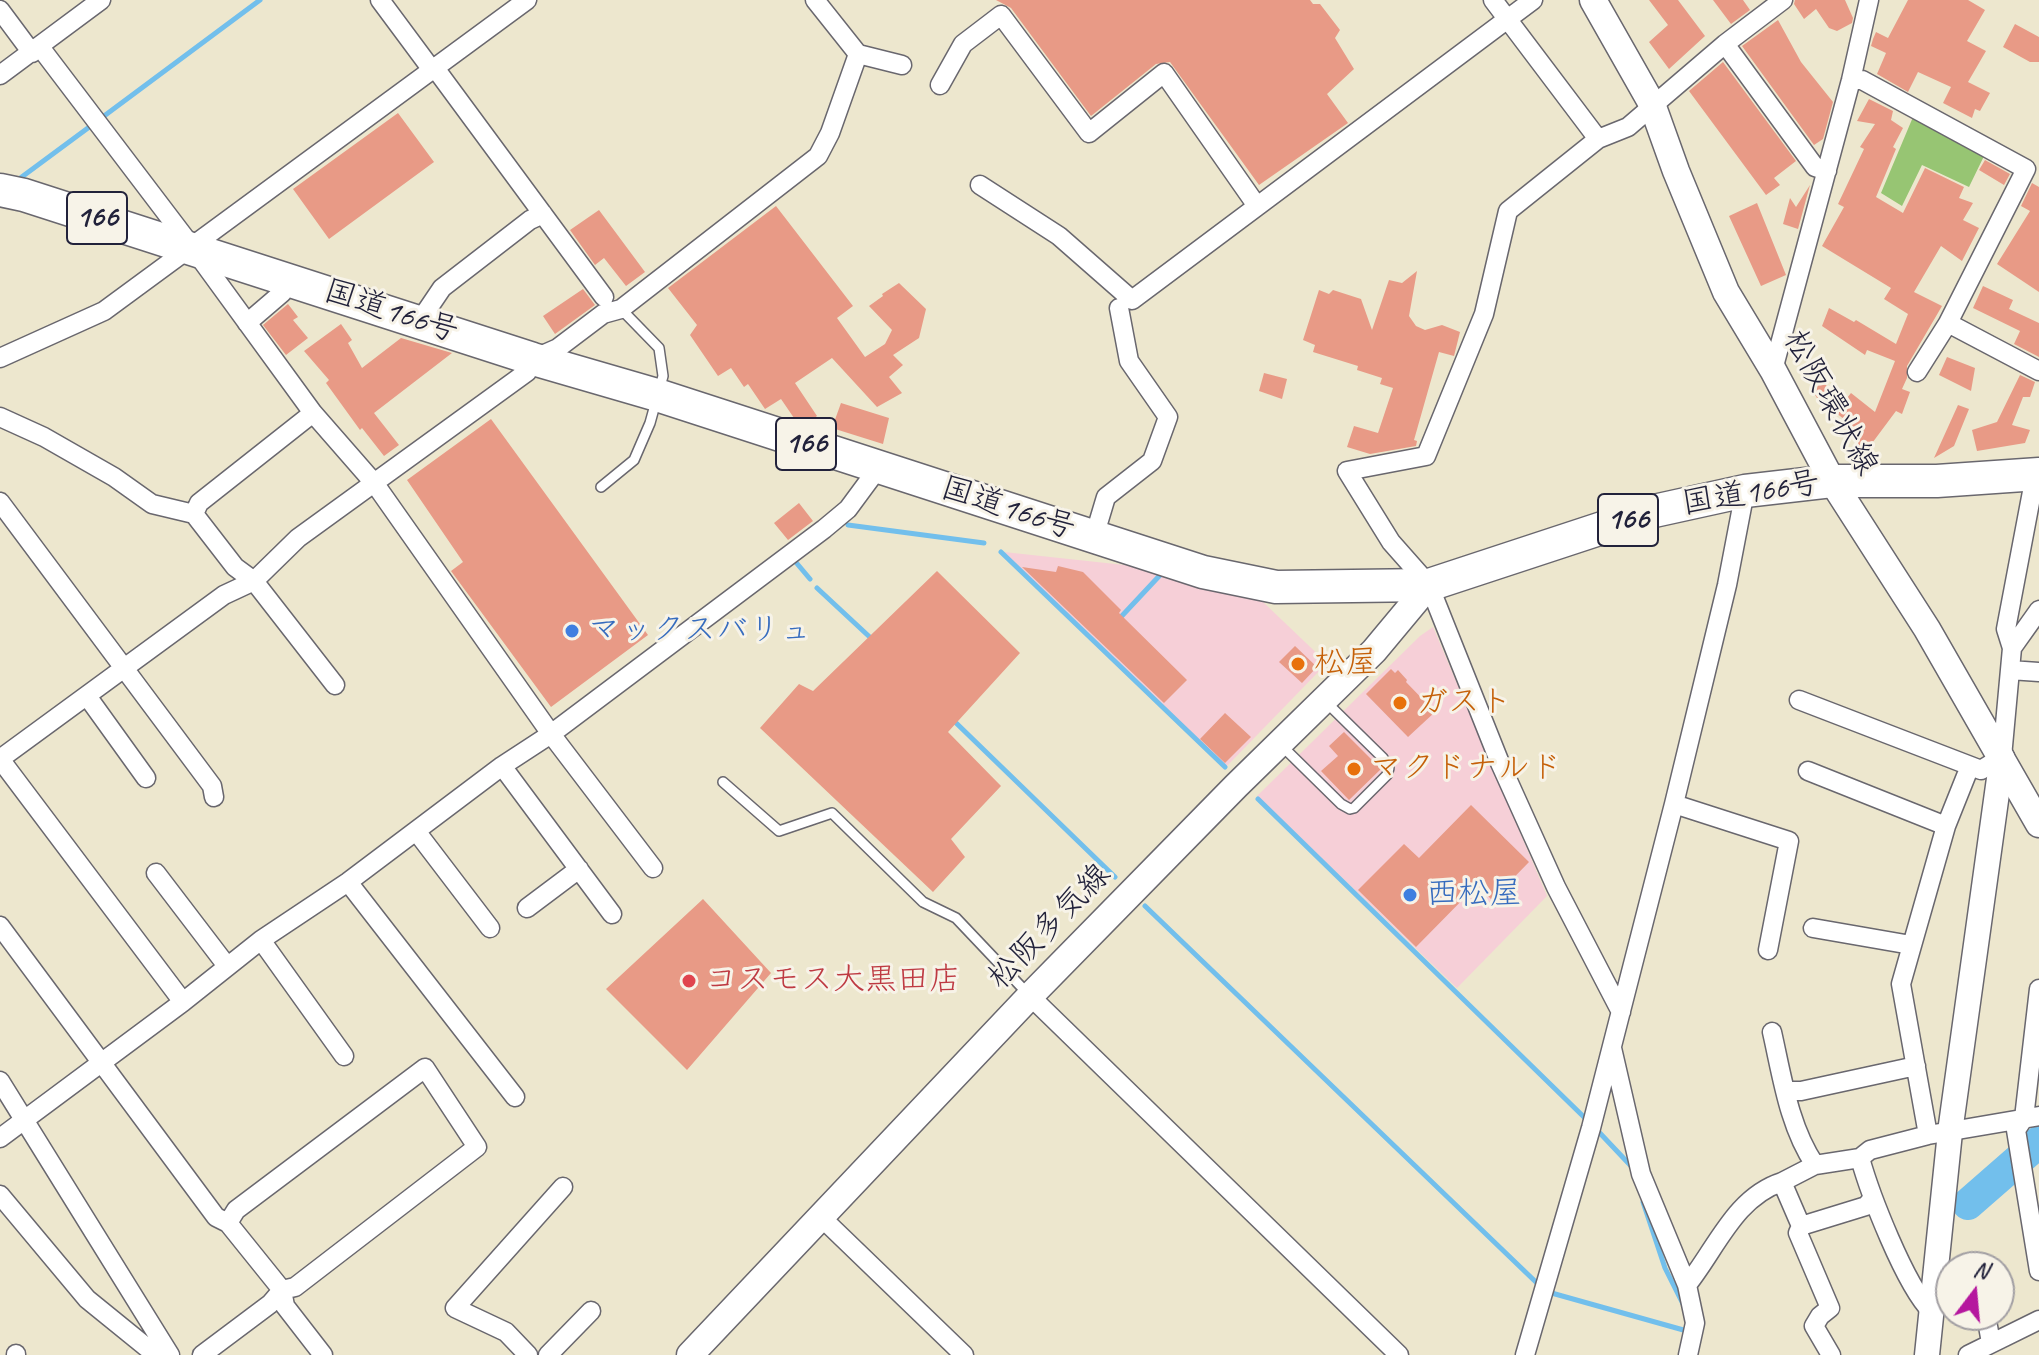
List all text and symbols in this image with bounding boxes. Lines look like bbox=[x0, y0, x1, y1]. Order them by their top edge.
road number: 166 bbox=[67, 192, 127, 244]
street label: 国道166号 bbox=[319, 272, 463, 352]
street label: 松阪環状線 bbox=[1774, 324, 1886, 482]
road number: 166 bbox=[776, 418, 836, 470]
street label: 国道166号 bbox=[1679, 464, 1823, 524]
street label: 国道166号 bbox=[936, 469, 1080, 549]
road number: 166 bbox=[1598, 494, 1658, 546]
place label: マックスバリュ bbox=[588, 612, 812, 650]
marker: マックスバリュ bbox=[563, 622, 581, 640]
place label: 松屋 bbox=[1314, 645, 1378, 683]
marker: 松屋 bbox=[1289, 655, 1307, 673]
place label: ガスト bbox=[1416, 684, 1512, 722]
marker: ガスト bbox=[1391, 694, 1409, 712]
place label: マクドナルド bbox=[1370, 750, 1562, 788]
marker: マクドナルド bbox=[1345, 760, 1363, 778]
street label: 松阪多気線 bbox=[981, 856, 1119, 998]
place label: 西松屋 bbox=[1426, 876, 1522, 914]
marker: 西松屋 bbox=[1401, 886, 1419, 904]
place label: コスモス大黒田店 bbox=[705, 962, 961, 1000]
marker: コスモス大黒田店 bbox=[680, 972, 698, 990]
north arrow bbox=[1935, 1251, 2015, 1331]
text: N bbox=[1971, 1255, 1991, 1285]

